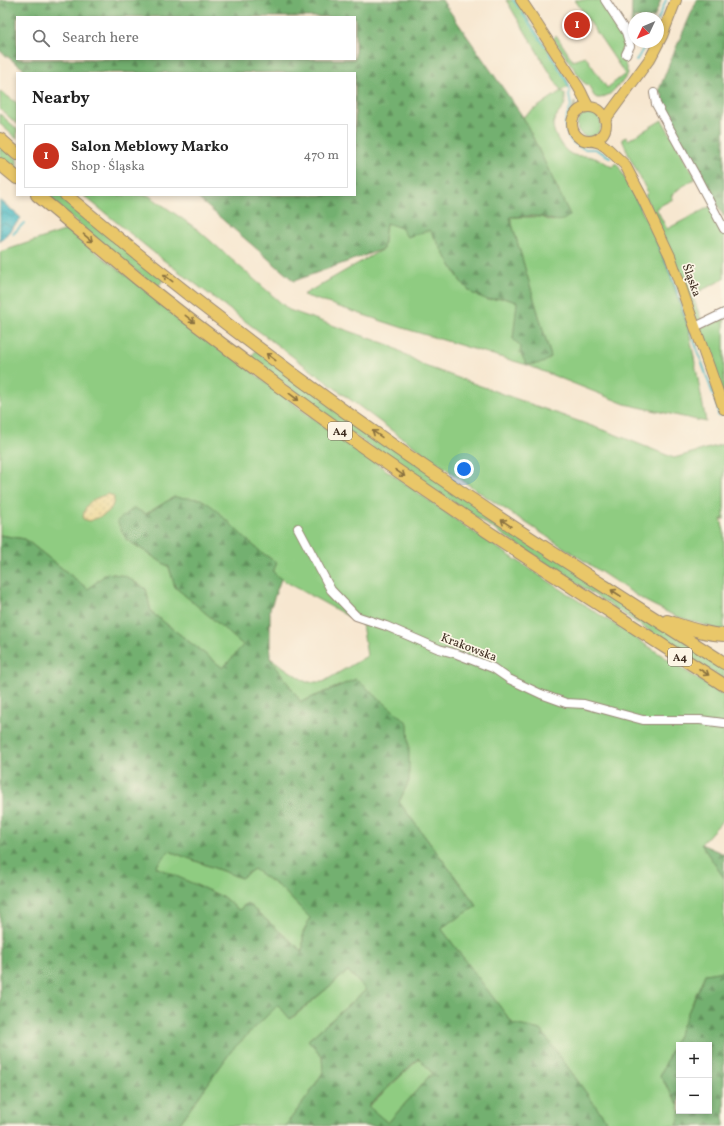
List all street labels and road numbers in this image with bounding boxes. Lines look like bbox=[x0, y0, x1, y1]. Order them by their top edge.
street label: Śląska bbox=[678, 261, 705, 299]
road number: A4 bbox=[328, 422, 352, 440]
street label: Krakowska bbox=[438, 630, 499, 666]
road number: A4 bbox=[668, 648, 692, 666]

